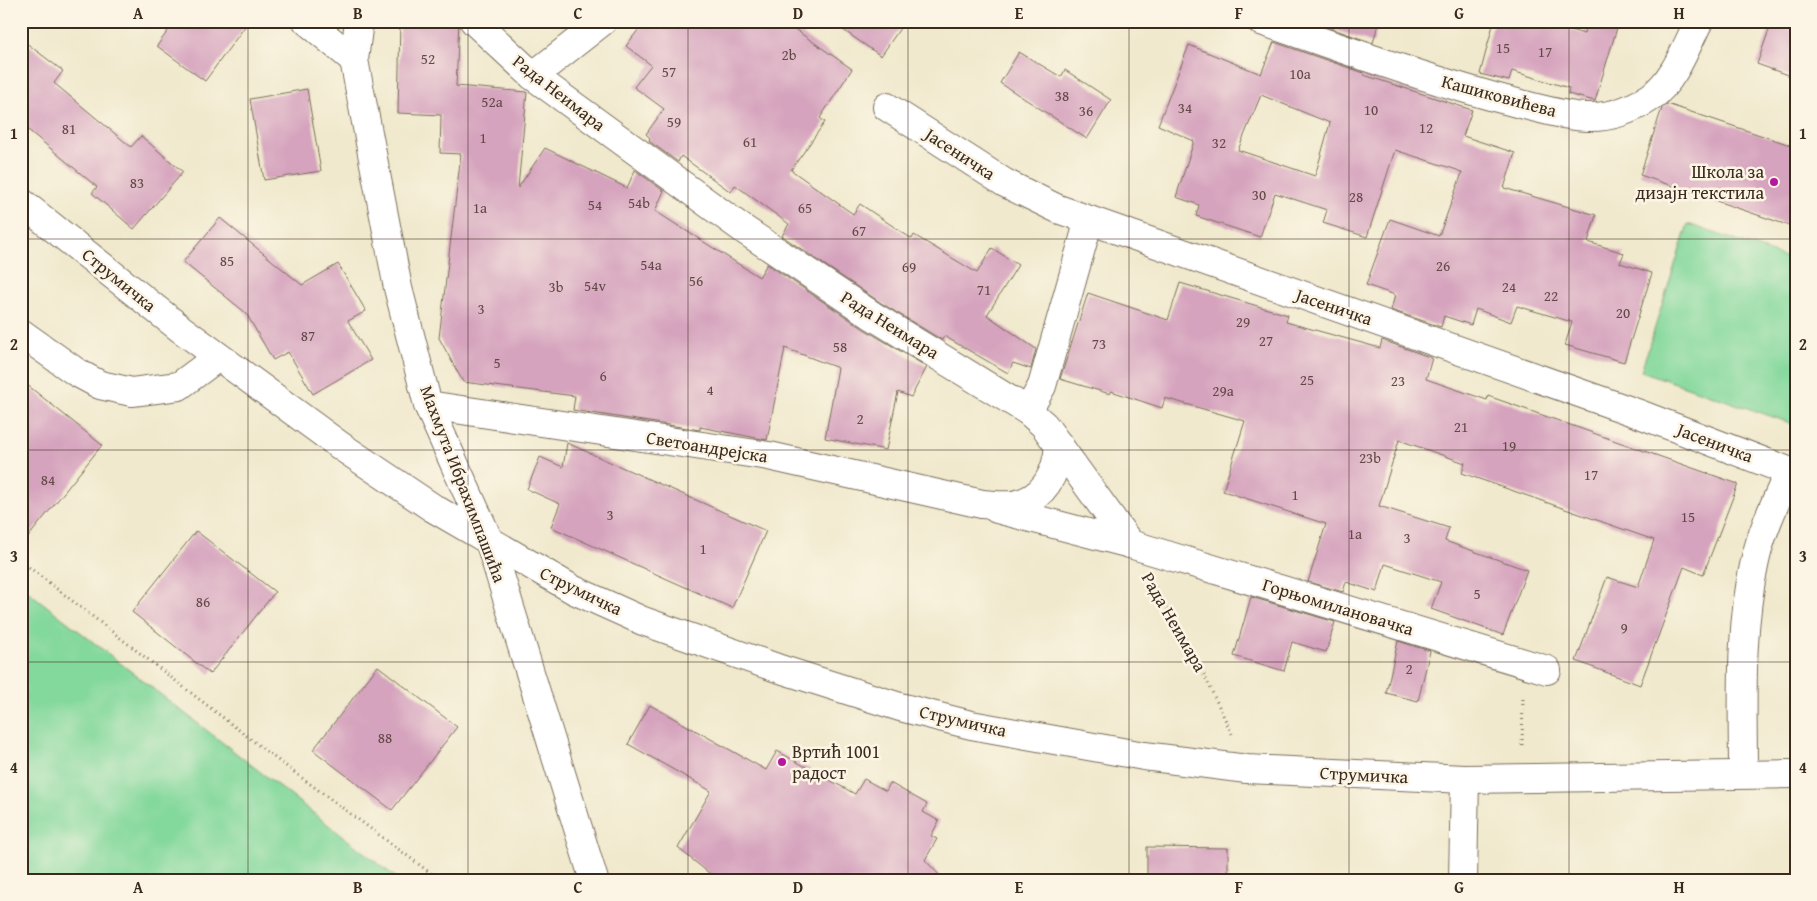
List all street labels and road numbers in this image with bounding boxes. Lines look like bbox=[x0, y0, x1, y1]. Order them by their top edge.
street label: Рада Неимара bbox=[507, 48, 612, 138]
street label: Кашиковићева bbox=[1439, 67, 1560, 124]
street label: Јасеничка bbox=[918, 120, 1001, 187]
street label: Струмичка bbox=[76, 241, 163, 318]
street label: Јасеничка bbox=[1290, 280, 1377, 332]
street label: Рада Неимара bbox=[836, 284, 945, 366]
street label: Махмута Ибрахимпашића bbox=[413, 381, 514, 587]
street label: Јасеничка bbox=[1671, 415, 1757, 470]
street label: Светоандрејска bbox=[644, 424, 770, 469]
street label: Струмичка bbox=[536, 559, 627, 622]
street label: Рада Неимара bbox=[1135, 567, 1214, 677]
street label: Горњомилановачка bbox=[1259, 571, 1418, 643]
street label: Струмичка bbox=[917, 697, 1010, 744]
street label: Струмичка bbox=[1319, 759, 1409, 790]

